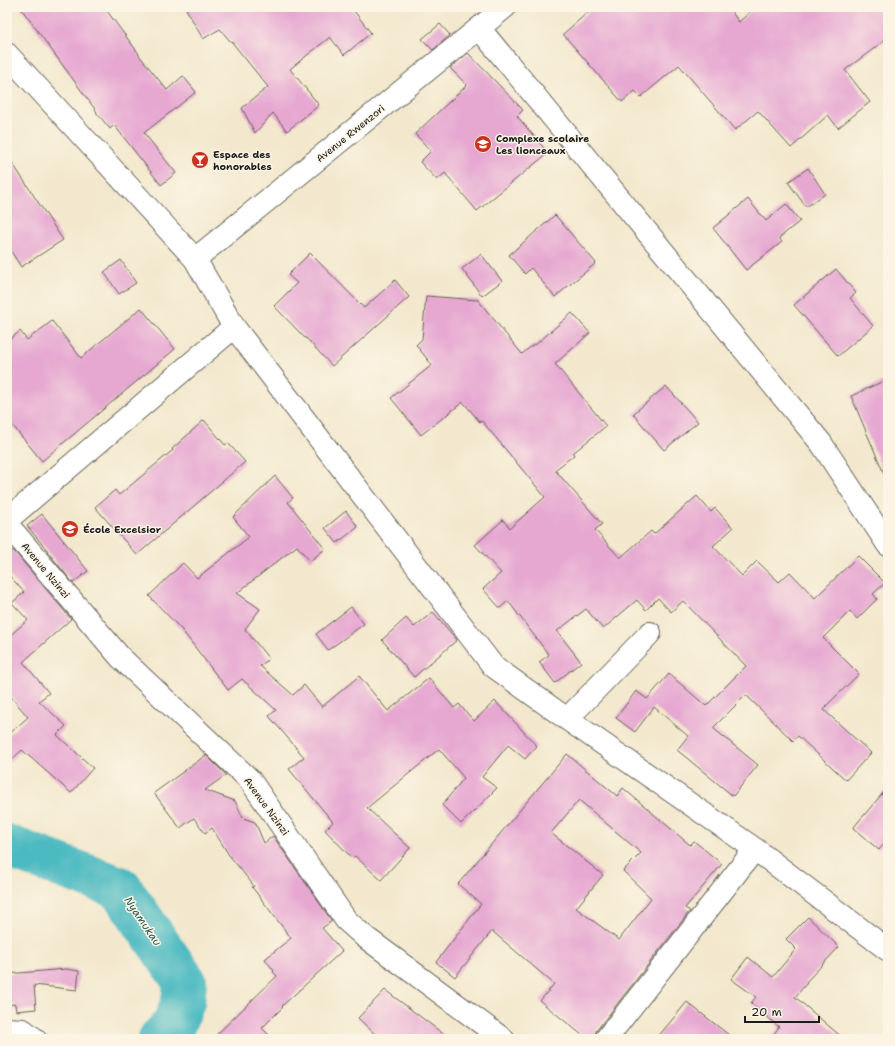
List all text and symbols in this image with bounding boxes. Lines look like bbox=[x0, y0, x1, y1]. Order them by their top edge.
street label: Avenue Rwenzori bbox=[313, 102, 387, 165]
place label: Complexe scolaire Les lionceaux bbox=[496, 132, 589, 157]
school or university icon: Complexe scolaire Les lionceaux bbox=[473, 134, 493, 154]
place label: Espace des honorables bbox=[213, 148, 272, 173]
bar icon: Espace des honorables bbox=[190, 150, 210, 170]
school or university icon: École Excelsior bbox=[60, 519, 80, 539]
place label: École Excelsior bbox=[83, 523, 162, 536]
street label: Avenue Nzinzi bbox=[18, 540, 73, 601]
street label: Avenue Nzinzi bbox=[241, 775, 292, 838]
water label: Nyamukau bbox=[121, 894, 165, 949]
scale bar bbox=[745, 998, 819, 1024]
text: 20 m bbox=[751, 1004, 782, 1020]

